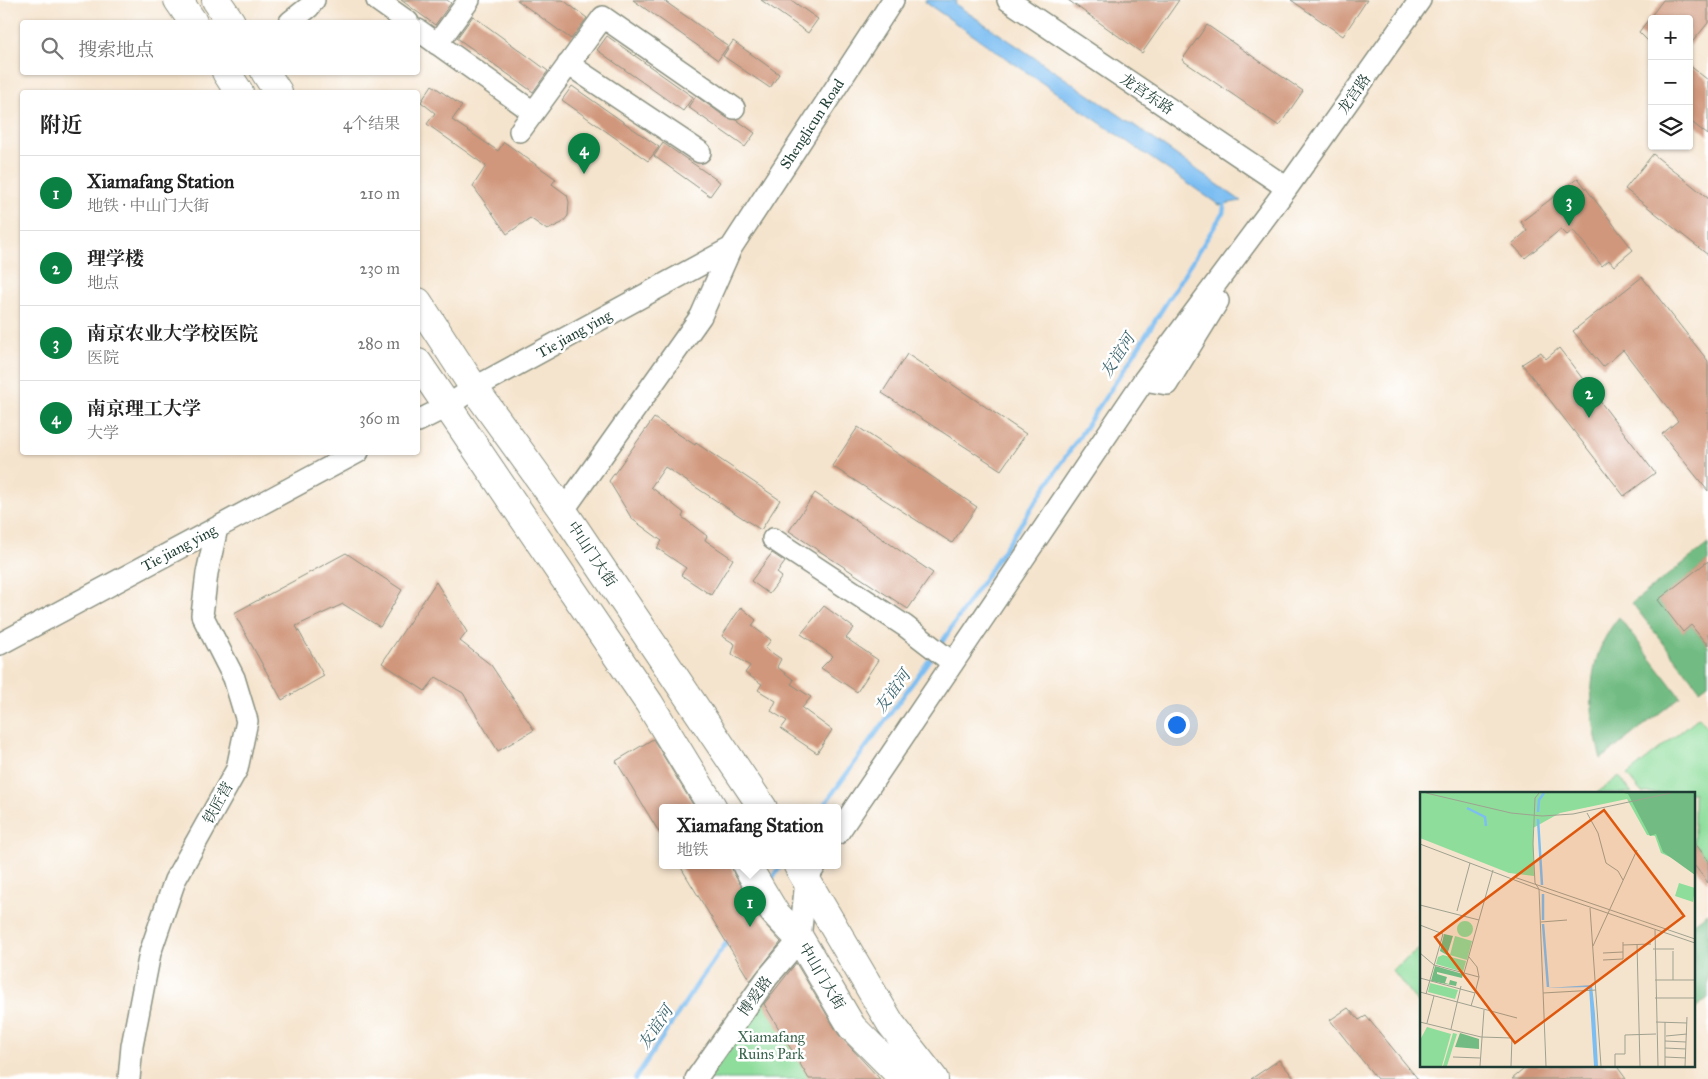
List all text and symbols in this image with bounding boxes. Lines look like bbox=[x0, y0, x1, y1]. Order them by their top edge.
map controls bbox=[1648, 15, 1693, 150]
button: + bbox=[1648, 15, 1693, 60]
search box bbox=[20, 20, 420, 75]
icon: search bbox=[38, 34, 66, 62]
text: 搜索地点 bbox=[78, 38, 154, 61]
button: − bbox=[1648, 60, 1693, 105]
street label: 龙宫东路 bbox=[1117, 70, 1177, 118]
street label: 龙宫路 bbox=[1334, 70, 1374, 118]
street label: Shenglicun Road bbox=[776, 75, 848, 173]
button: layers bbox=[1648, 105, 1693, 150]
text: 附近 bbox=[40, 112, 82, 138]
text: 4个结果 bbox=[343, 114, 400, 133]
pin: 4 bbox=[568, 133, 600, 174]
text: Xiamafang Station bbox=[87, 170, 234, 193]
text: 1 bbox=[53, 184, 59, 203]
text: 210 m bbox=[360, 184, 400, 203]
pin: 3 bbox=[1553, 185, 1585, 226]
text: 地铁 · 中山门大街 bbox=[87, 196, 209, 215]
text: 理学楼 bbox=[87, 247, 144, 270]
text: 2 bbox=[52, 259, 60, 278]
text: 230 m bbox=[360, 259, 400, 278]
text: 地点 bbox=[87, 273, 119, 292]
street label: Tie jiang ying bbox=[534, 306, 615, 362]
text: 南京农业大学校医院 bbox=[87, 322, 258, 345]
water label: 友谊河 bbox=[1096, 327, 1140, 381]
text: 3 bbox=[53, 334, 59, 353]
text: 280 m bbox=[357, 334, 400, 353]
text: 医院 bbox=[87, 348, 119, 367]
pin: 2 bbox=[1573, 377, 1605, 418]
text: 南京理工大学 bbox=[87, 397, 201, 420]
text: 4 bbox=[52, 409, 60, 428]
text: 360 m bbox=[359, 409, 400, 428]
text: 大学 bbox=[87, 423, 119, 442]
street label: 中山门大街 bbox=[564, 518, 620, 590]
street label: Tie jiang ying bbox=[138, 520, 221, 575]
water label: 友谊河 bbox=[871, 664, 916, 716]
your location bbox=[1164, 712, 1190, 738]
street label: 铁匠营 bbox=[199, 779, 237, 827]
inset map bbox=[1420, 792, 1696, 1066]
popup bbox=[659, 804, 841, 869]
text: Xiamafang Station bbox=[676, 814, 824, 837]
text: 地铁 bbox=[676, 840, 708, 859]
pin: 1 bbox=[734, 886, 766, 927]
street label: 中山门大街 bbox=[795, 939, 849, 1013]
street label: 博爱路 bbox=[734, 973, 776, 1019]
water label: 友谊河 bbox=[634, 1000, 678, 1052]
park label: Xiamafang Ruins Park bbox=[737, 1028, 806, 1063]

